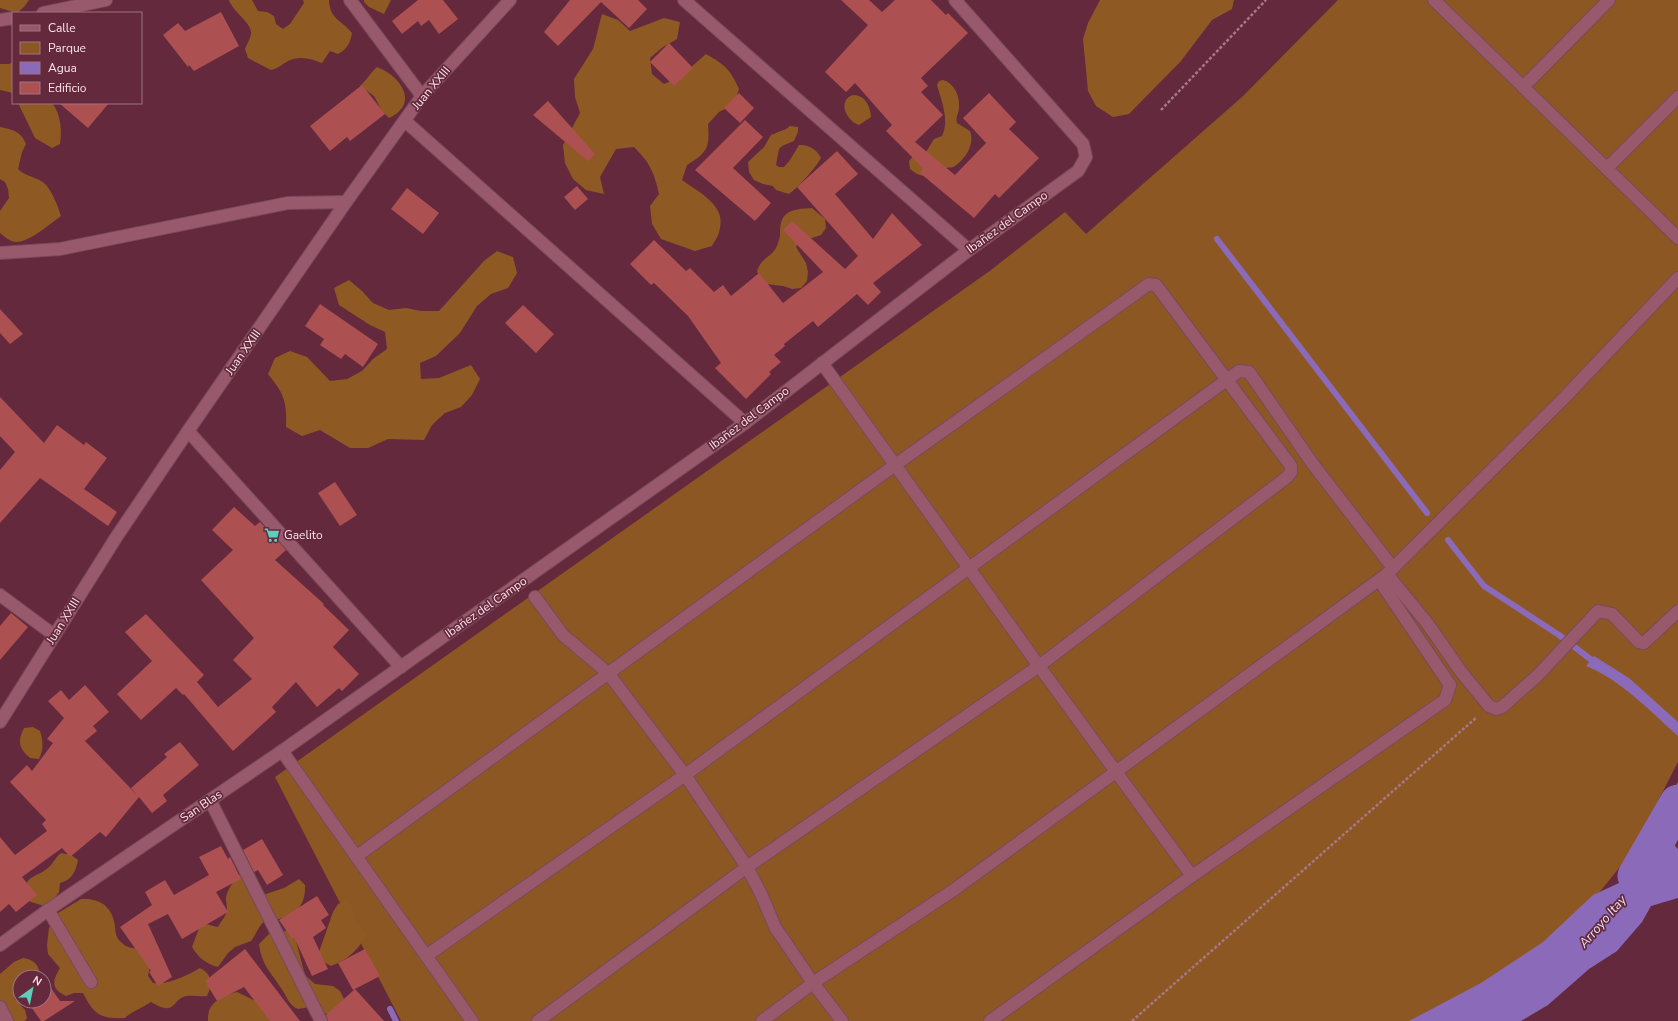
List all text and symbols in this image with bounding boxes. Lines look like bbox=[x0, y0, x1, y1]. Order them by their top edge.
legend bbox=[12, 12, 142, 104]
text: Calle bbox=[48, 20, 76, 36]
text: Parque bbox=[48, 40, 86, 56]
text: Agua bbox=[48, 60, 77, 76]
street label: Juan XXIII bbox=[408, 63, 454, 114]
text: Edificio bbox=[48, 80, 87, 96]
street label: Ibañez del Campo bbox=[963, 187, 1051, 257]
street label: Juan XXIII bbox=[221, 326, 264, 379]
street label: Ibañez del Campo bbox=[706, 382, 793, 453]
supermarket icon: Gaelito bbox=[263, 526, 281, 544]
place label: Gaelito bbox=[284, 527, 323, 543]
street label: Ibañez del Campo bbox=[442, 573, 530, 641]
street label: Juan XXIII bbox=[42, 595, 83, 648]
street label: San Blas bbox=[177, 786, 225, 826]
water label: Arroyo Itay bbox=[1574, 890, 1632, 953]
north arrow bbox=[12, 969, 52, 1009]
text: N bbox=[30, 973, 45, 990]

